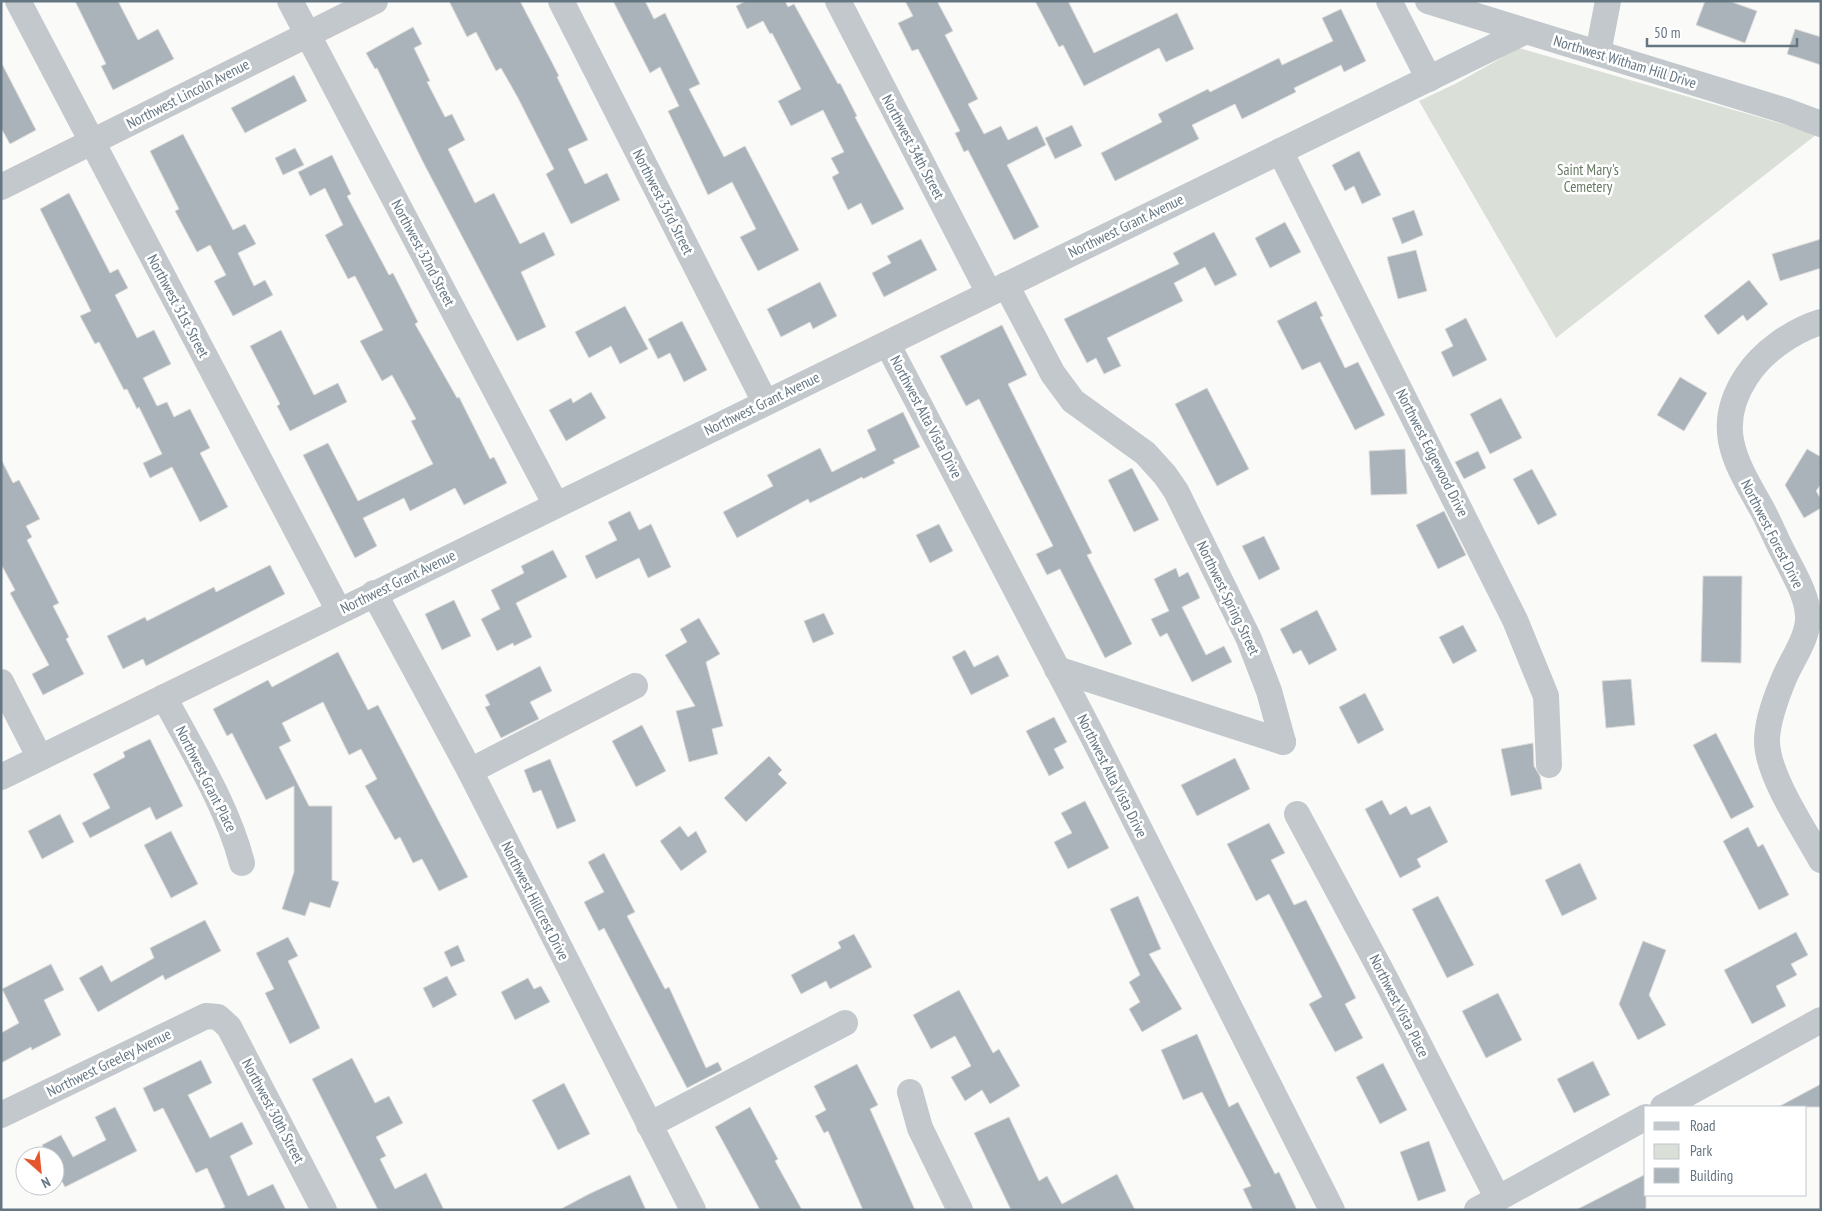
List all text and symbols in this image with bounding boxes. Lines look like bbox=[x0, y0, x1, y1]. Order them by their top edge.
scale bar bbox=[1647, 15, 1797, 47]
text: 50 m bbox=[1654, 23, 1680, 42]
street label: Northwest Witham Hill Drive bbox=[1551, 31, 1699, 92]
street label: Northwest Lincoln Avenue bbox=[123, 54, 252, 133]
street label: Northwest 34th Street bbox=[878, 91, 949, 202]
street label: Northwest 33rd Street bbox=[629, 146, 698, 257]
park label: Saint Mary's Cemetery bbox=[1557, 160, 1619, 196]
street label: Northwest Grant Avenue bbox=[1065, 189, 1187, 262]
street label: Northwest 32nd Street bbox=[387, 196, 459, 309]
street label: Northwest 31st Street bbox=[143, 251, 214, 361]
street label: Northwest Alta Vista Drive bbox=[886, 352, 967, 481]
street label: Northwest Grant Avenue bbox=[701, 367, 823, 440]
street label: Northwest Edgewood Drive bbox=[1392, 386, 1473, 520]
street label: Northwest Forest Drive bbox=[1737, 476, 1808, 591]
street label: Northwest Spring Street bbox=[1193, 538, 1264, 658]
street label: Northwest Grant Avenue bbox=[337, 545, 459, 618]
street label: Northwest Alta Vista Drive bbox=[1073, 711, 1152, 841]
street label: Northwest Grant Place bbox=[172, 723, 241, 835]
street label: Northwest Hillcrest Drive bbox=[497, 838, 574, 963]
street label: Northwest Vista Place bbox=[1365, 951, 1434, 1060]
street label: Northwest Greeley Avenue bbox=[43, 1024, 174, 1101]
street label: Northwest 30th Street bbox=[238, 1055, 309, 1166]
legend bbox=[1644, 1106, 1807, 1196]
text: Road bbox=[1690, 1116, 1716, 1135]
text: Park bbox=[1690, 1141, 1712, 1160]
north arrow bbox=[15, 1146, 65, 1196]
text: Building bbox=[1690, 1166, 1733, 1185]
text: N bbox=[38, 1173, 53, 1192]

